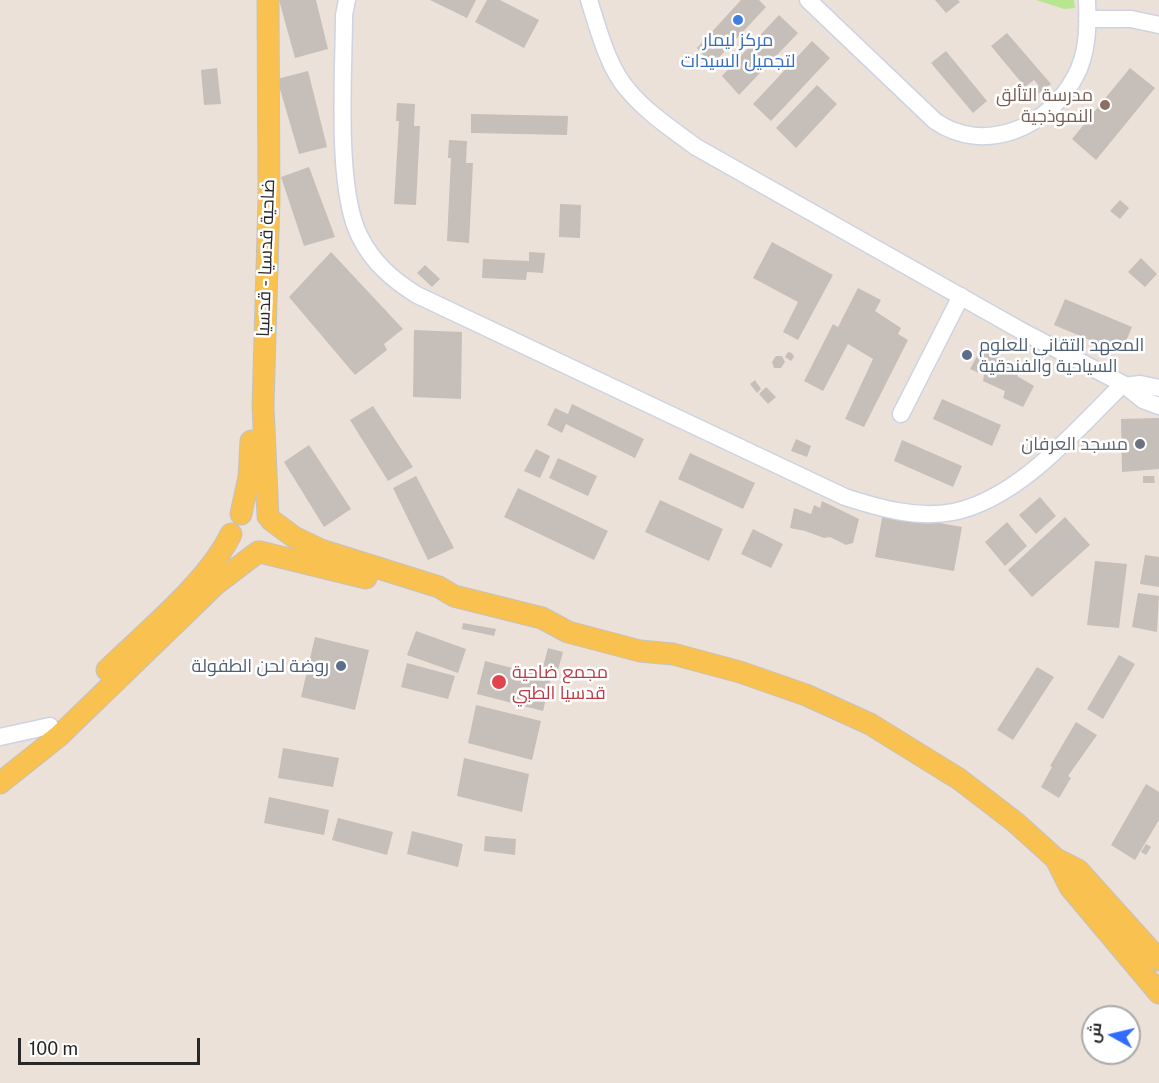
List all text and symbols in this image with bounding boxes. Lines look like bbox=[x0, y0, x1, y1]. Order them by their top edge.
marker: مركز ليمار لتجميل السيدات bbox=[731, 13, 745, 27]
place label: مركز ليمار لتجميل السيدات bbox=[681, 29, 795, 72]
place label: مدرسة التألق النموذجية bbox=[996, 84, 1093, 127]
marker: مدرسة التألق النموذجية bbox=[1098, 98, 1112, 112]
street label: ضاحية قدسيا - قدسيا bbox=[252, 179, 280, 337]
place label: المعهد التقاني للعلوم السياحية والفندقية bbox=[979, 334, 1144, 376]
marker: المعهد التقاني للعلوم السياحية والفندقية bbox=[960, 348, 974, 362]
place label: مسجد العرفان bbox=[1021, 433, 1128, 455]
marker: مسجد العرفان bbox=[1133, 437, 1147, 451]
place label: روضة لحن الطفولة bbox=[192, 655, 329, 677]
marker: روضة لحن الطفولة bbox=[334, 659, 348, 673]
place label: مجمع ضاحية قدسيا الطبي bbox=[512, 661, 608, 704]
marker: مجمع ضاحية قدسيا الطبي bbox=[490, 673, 508, 691]
north arrow bbox=[1081, 1005, 1141, 1065]
text: ش bbox=[1084, 1021, 1105, 1044]
scale bar bbox=[21, 1026, 202, 1064]
text: 100 m bbox=[29, 1038, 78, 1059]

